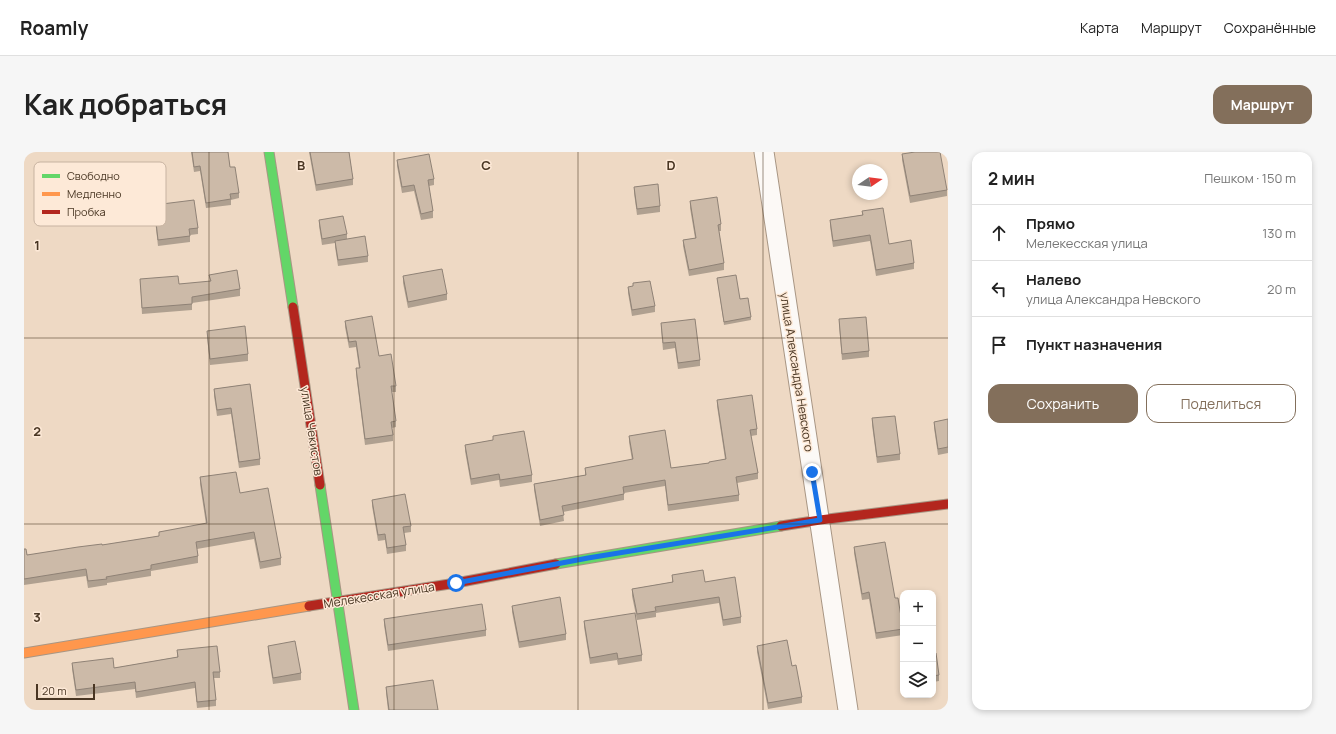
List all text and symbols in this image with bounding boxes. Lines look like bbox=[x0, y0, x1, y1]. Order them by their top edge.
text: Roamly bbox=[20, 15, 88, 41]
text: Карта bbox=[1080, 18, 1119, 37]
text: Маршрут bbox=[1141, 18, 1202, 37]
text: Сохранённые bbox=[1224, 18, 1316, 37]
text: Как добраться bbox=[24, 85, 227, 123]
button: Маршрут bbox=[1213, 85, 1312, 124]
text: B bbox=[297, 156, 305, 174]
text: C bbox=[481, 156, 491, 174]
text: D bbox=[666, 156, 676, 174]
legend bbox=[34, 162, 166, 226]
north arrow bbox=[852, 164, 888, 200]
text: 2 мин bbox=[988, 167, 1035, 190]
text: Свободно bbox=[67, 168, 120, 183]
text: Пешком · 150 m bbox=[1204, 169, 1296, 187]
text: Медленно bbox=[67, 186, 122, 201]
text: Пробка bbox=[67, 204, 106, 219]
text: Прямо bbox=[1026, 213, 1075, 234]
icon: ahead bbox=[988, 222, 1010, 244]
text: 130 m bbox=[1262, 224, 1296, 242]
text: Мелекесская улица bbox=[1026, 234, 1148, 252]
text: 1 bbox=[34, 236, 40, 254]
text: Налево bbox=[1026, 269, 1081, 290]
icon: left bbox=[988, 278, 1010, 300]
text: 20 m bbox=[1267, 280, 1296, 298]
text: улица Александра Невского bbox=[1026, 290, 1201, 308]
street label: улица Александра Невского bbox=[776, 291, 818, 453]
icon: arrive bbox=[988, 334, 1010, 356]
text: Пункт назначения bbox=[1026, 334, 1162, 355]
button: Сохранить bbox=[988, 384, 1138, 423]
button: Поделиться bbox=[1146, 384, 1296, 423]
street label: улица Чекистов bbox=[297, 385, 328, 477]
text: 2 bbox=[33, 422, 41, 440]
route end bbox=[803, 463, 821, 481]
route start bbox=[447, 574, 465, 592]
street label: Мелекесская улица bbox=[322, 578, 436, 612]
map controls bbox=[900, 590, 936, 698]
button: + bbox=[900, 590, 936, 626]
text: 3 bbox=[33, 608, 41, 626]
button: − bbox=[900, 626, 936, 662]
button: layers bbox=[900, 662, 936, 698]
scale bar bbox=[36, 682, 95, 701]
text: 20 m bbox=[42, 683, 67, 698]

